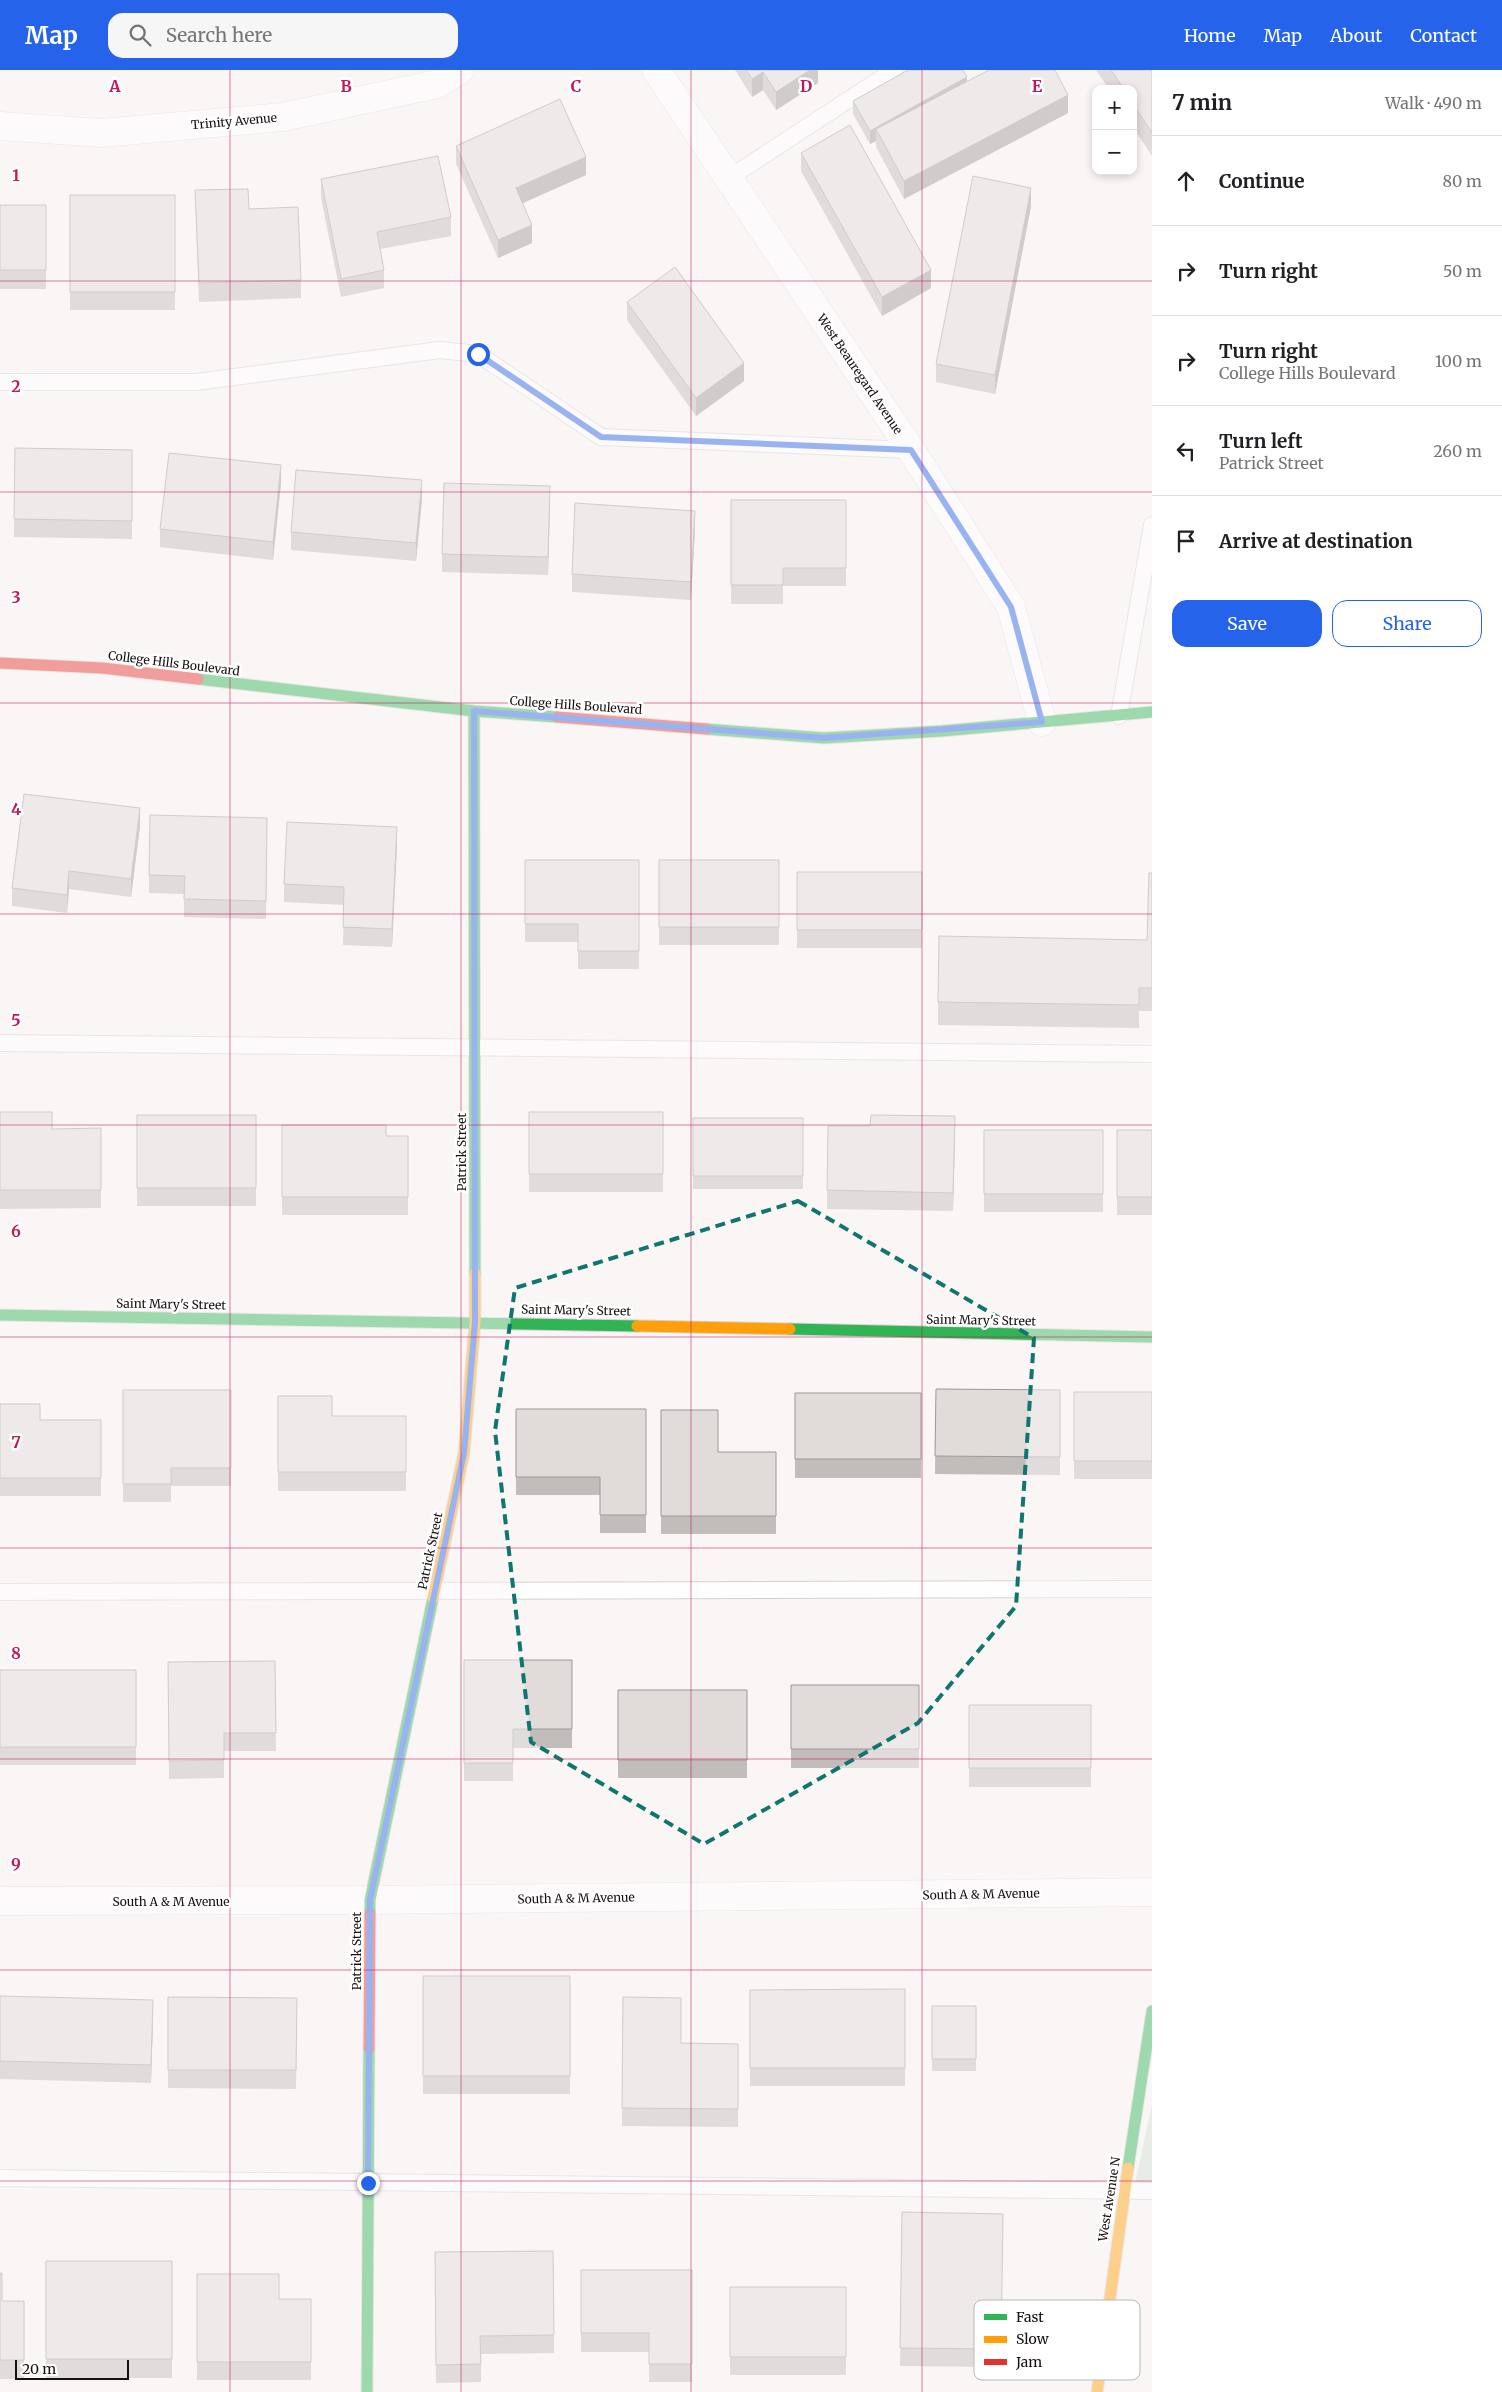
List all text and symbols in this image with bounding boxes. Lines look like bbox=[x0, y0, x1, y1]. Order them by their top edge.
search box bbox=[108, 13, 458, 58]
text: Map bbox=[25, 20, 78, 51]
icon: search bbox=[126, 21, 154, 49]
text: Search here bbox=[166, 23, 272, 47]
text: Home bbox=[1184, 24, 1236, 47]
text: Map bbox=[1264, 24, 1302, 47]
text: About bbox=[1330, 24, 1382, 47]
text: Contact bbox=[1410, 24, 1477, 47]
text: A bbox=[108, 76, 121, 96]
text: B bbox=[340, 76, 352, 96]
text: C bbox=[571, 76, 581, 96]
text: D bbox=[800, 76, 812, 96]
text: E bbox=[1032, 76, 1043, 96]
map controls bbox=[1092, 85, 1137, 175]
button: + bbox=[1092, 85, 1137, 130]
text: 7 min bbox=[1172, 89, 1232, 116]
text: Walk · 490 m bbox=[1385, 93, 1482, 113]
street label: Trinity Avenue bbox=[191, 110, 277, 132]
button: − bbox=[1092, 130, 1137, 175]
text: 1 bbox=[12, 165, 20, 185]
icon: ahead bbox=[1172, 167, 1200, 195]
text: Continue bbox=[1219, 169, 1305, 193]
text: 80 m bbox=[1443, 171, 1482, 191]
icon: right bbox=[1172, 257, 1200, 285]
text: Turn right bbox=[1219, 259, 1318, 283]
text: 50 m bbox=[1443, 261, 1482, 281]
street label: West Beauregard Avenue bbox=[814, 310, 906, 437]
text: Turn right bbox=[1219, 339, 1318, 363]
route start bbox=[467, 343, 490, 366]
icon: right bbox=[1172, 347, 1200, 375]
text: 100 m bbox=[1435, 351, 1482, 371]
text: College Hills Boulevard bbox=[1219, 363, 1396, 383]
text: 2 bbox=[11, 376, 21, 396]
text: Turn left bbox=[1219, 429, 1303, 453]
icon: left bbox=[1172, 437, 1200, 465]
text: 260 m bbox=[1433, 441, 1482, 461]
text: Patrick Street bbox=[1219, 453, 1324, 473]
icon: arrive bbox=[1172, 527, 1200, 555]
text: Arrive at destination bbox=[1219, 529, 1413, 553]
text: 3 bbox=[11, 587, 21, 607]
button: Save bbox=[1172, 600, 1322, 647]
button: Share bbox=[1332, 600, 1482, 647]
street label: College Hills Boulevard bbox=[107, 647, 241, 679]
street label: College Hills Boulevard bbox=[509, 693, 643, 717]
text: 4 bbox=[11, 799, 21, 819]
text: 5 bbox=[11, 1010, 21, 1030]
street label: Patrick Street bbox=[454, 1112, 469, 1191]
text: 6 bbox=[11, 1221, 21, 1241]
street label: Saint Mary's Street bbox=[116, 1296, 226, 1312]
street label: Saint Mary's Street bbox=[521, 1302, 631, 1318]
street label: Saint Mary's Street bbox=[926, 1312, 1036, 1328]
text: 7 bbox=[11, 1432, 21, 1452]
street label: Patrick Street bbox=[414, 1511, 446, 1591]
text: 8 bbox=[11, 1643, 21, 1663]
text: 9 bbox=[11, 1854, 21, 1874]
street label: South A & M Avenue bbox=[922, 1885, 1040, 1903]
street label: South A & M Avenue bbox=[517, 1889, 635, 1907]
street label: South A & M Avenue bbox=[112, 1894, 230, 1909]
street label: Patrick Street bbox=[349, 1911, 364, 1990]
street label: West Avenue N bbox=[1095, 2155, 1123, 2243]
route end bbox=[357, 2172, 380, 2195]
legend bbox=[974, 2300, 1140, 2380]
text: Fast bbox=[1016, 2308, 1044, 2326]
text: Slow bbox=[1016, 2330, 1049, 2348]
text: Jam bbox=[1015, 2353, 1042, 2371]
scale bar bbox=[15, 2357, 129, 2380]
text: 20 m bbox=[22, 2360, 56, 2378]

